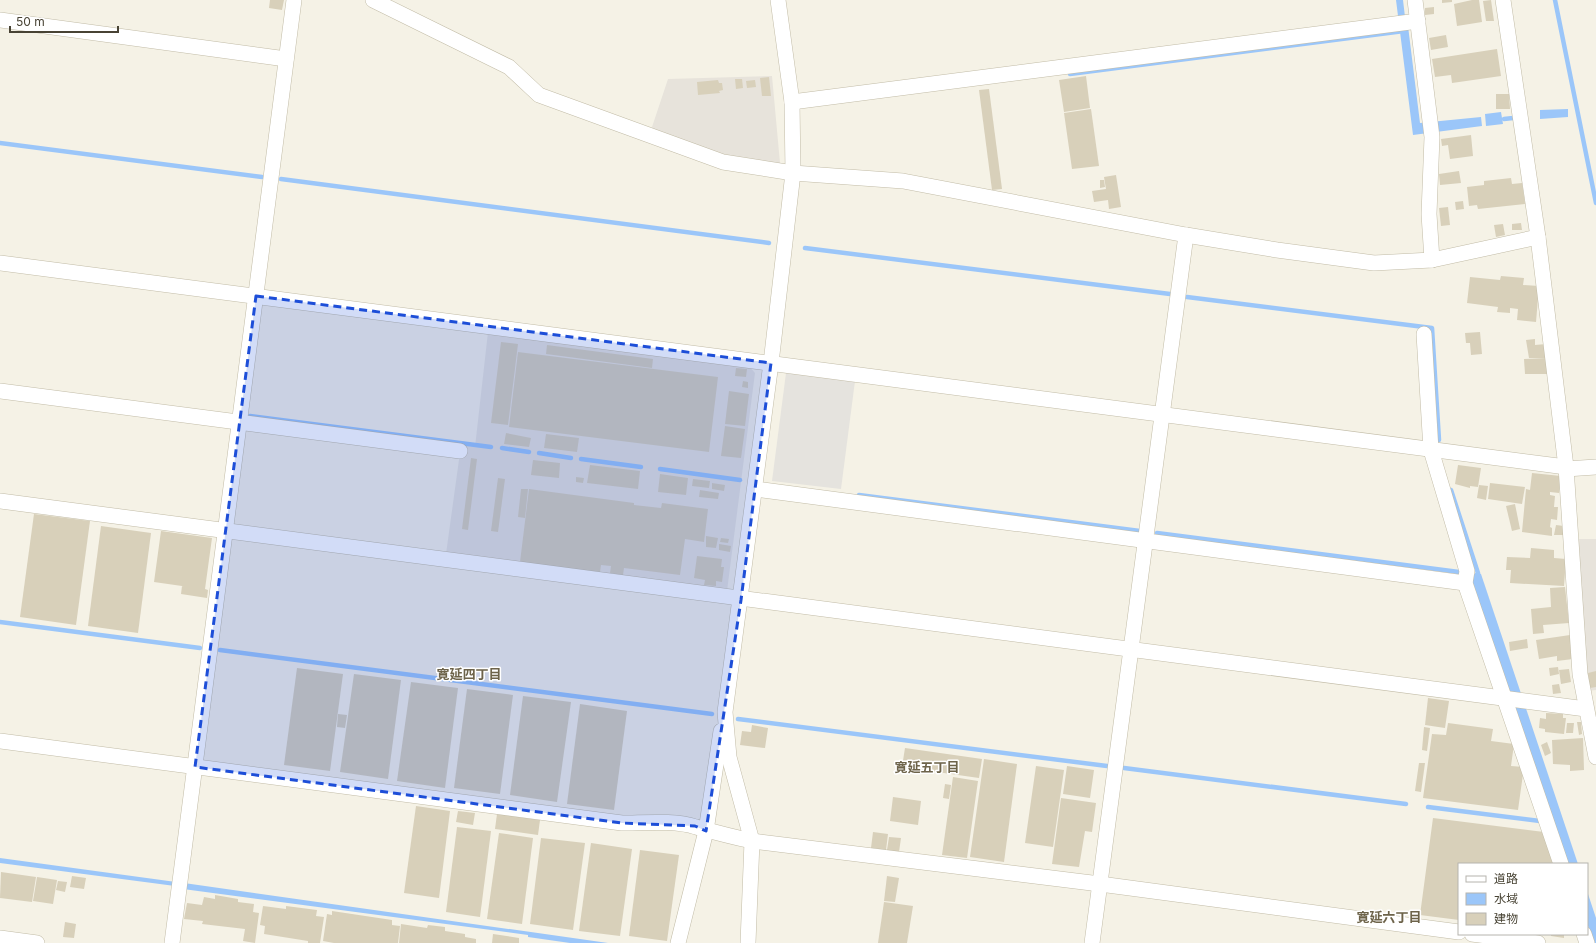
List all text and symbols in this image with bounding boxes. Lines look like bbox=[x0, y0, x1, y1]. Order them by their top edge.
scale bar bbox=[10, 8, 118, 34]
text: 50 m bbox=[16, 14, 45, 29]
district label: 寛延四丁目 bbox=[436, 666, 502, 682]
district label: 寛延五丁目 bbox=[894, 759, 960, 775]
legend bbox=[1458, 863, 1588, 935]
text: 道路 bbox=[1494, 871, 1518, 886]
text: 水域 bbox=[1494, 891, 1518, 906]
district label: 寛延六丁目 bbox=[1356, 909, 1422, 925]
text: 建物 bbox=[1494, 911, 1518, 926]

